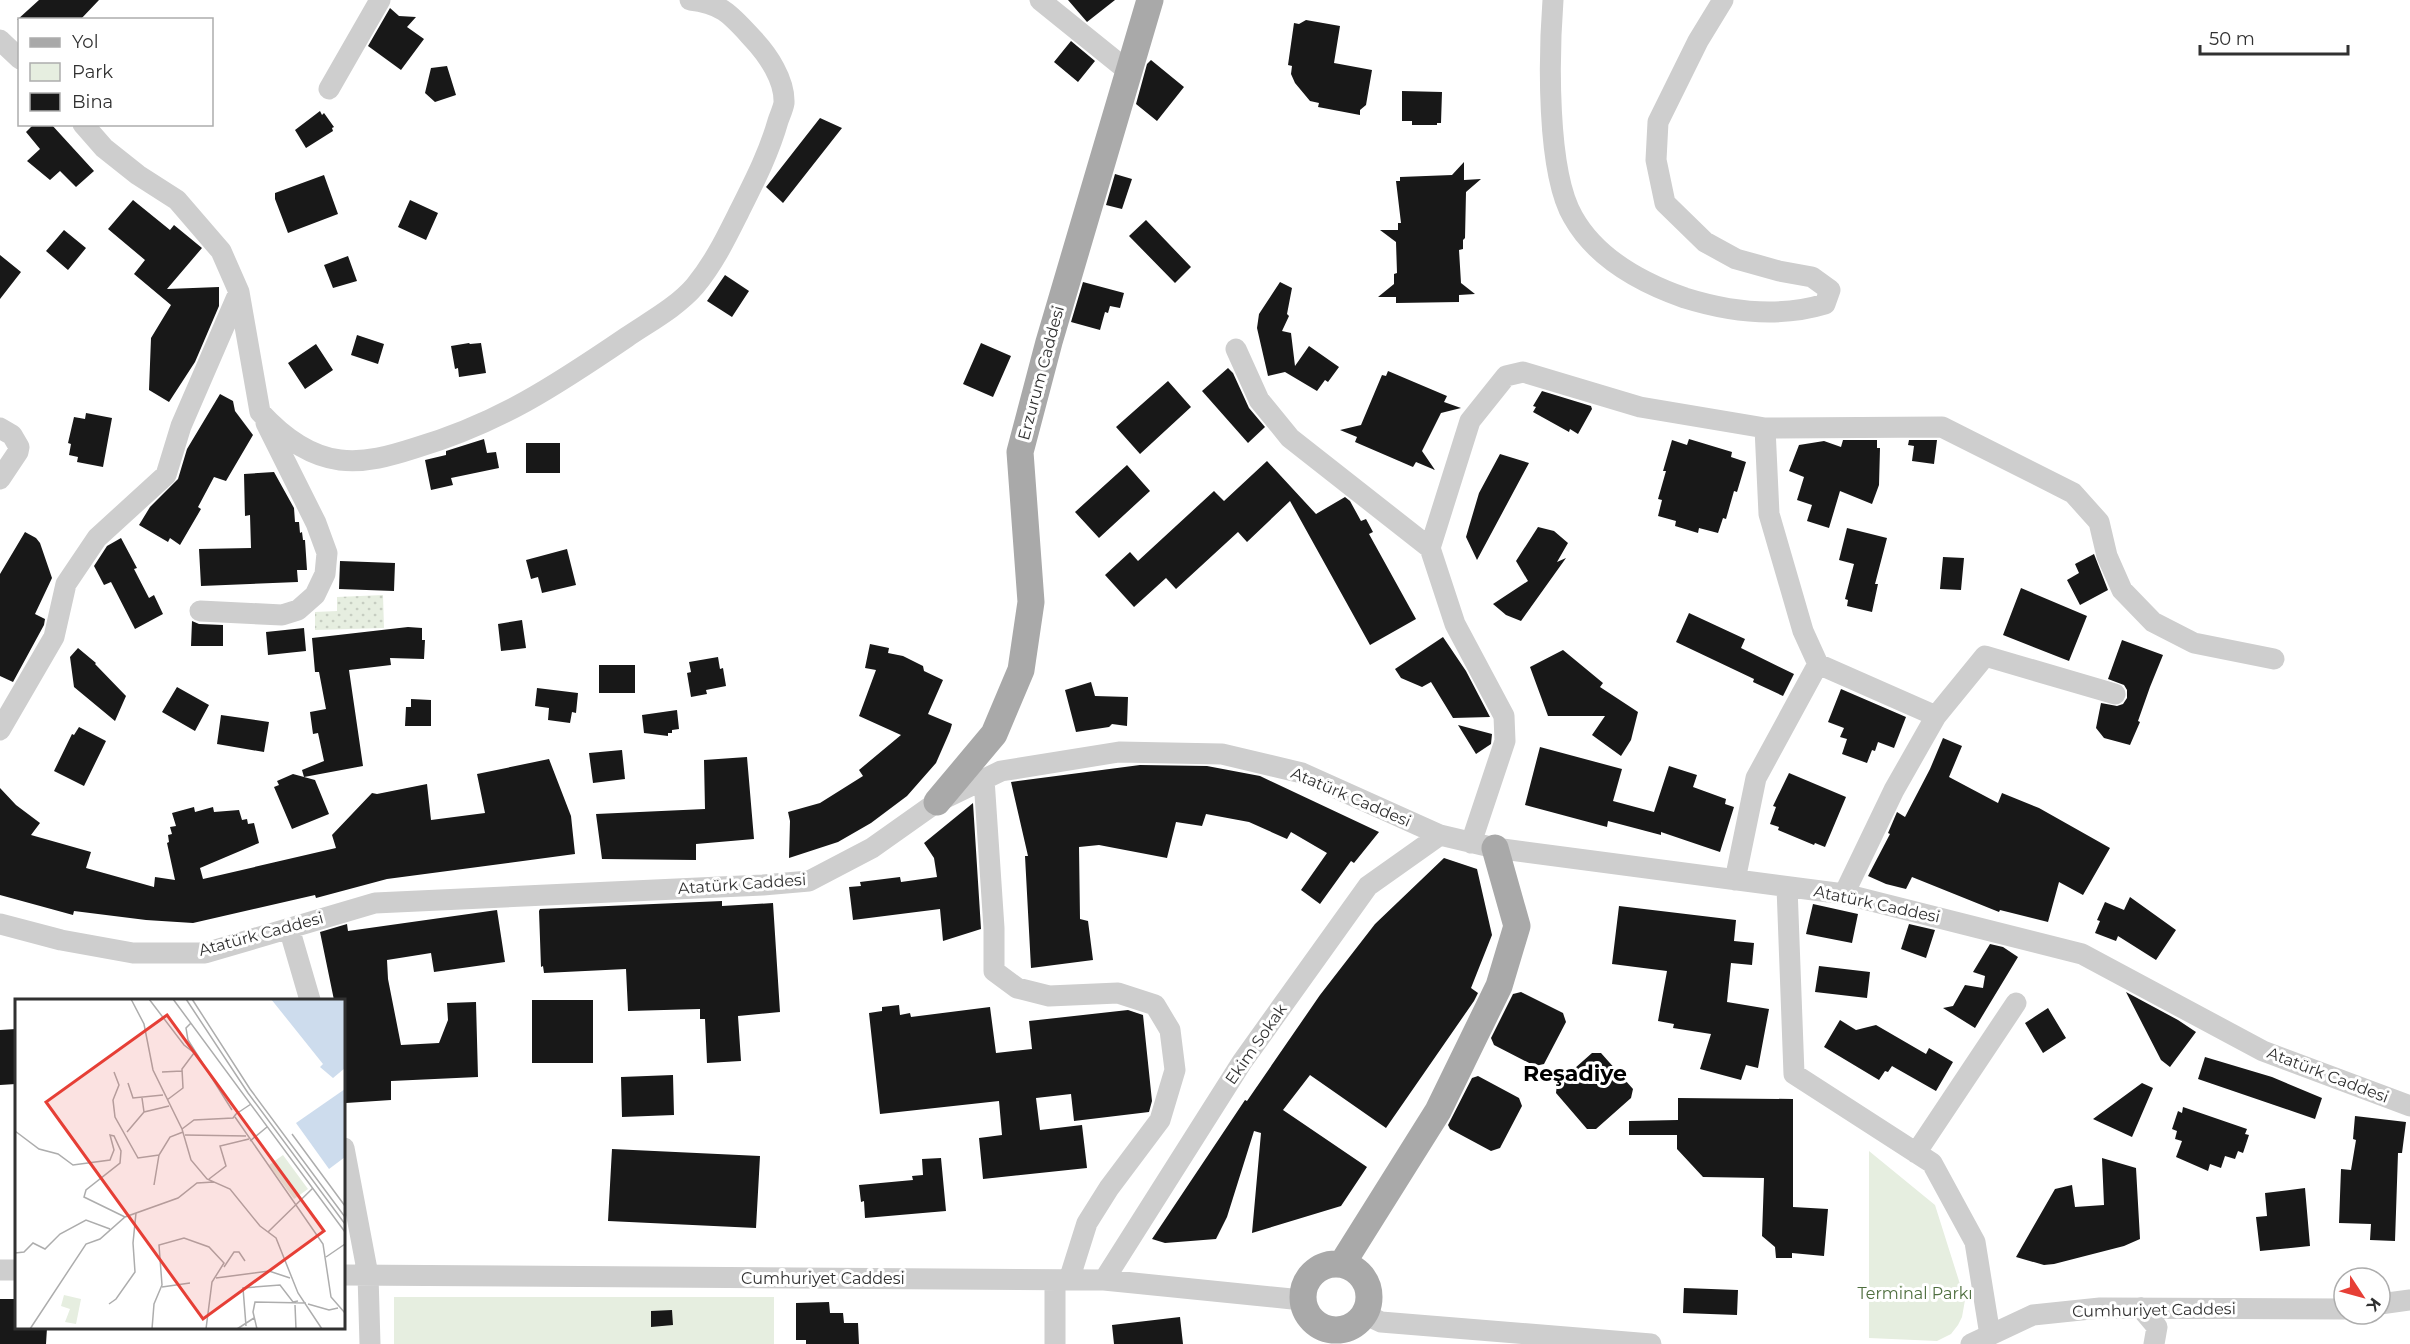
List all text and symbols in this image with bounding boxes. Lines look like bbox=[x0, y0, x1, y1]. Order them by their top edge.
legend bbox=[18, 18, 213, 126]
scale bar bbox=[2200, 18, 2348, 56]
text: 50 m bbox=[2209, 28, 2255, 50]
text: Yol bbox=[72, 31, 98, 53]
text: Park bbox=[72, 61, 113, 83]
text: Bina bbox=[72, 91, 113, 113]
street label: Erzurum Caddesi bbox=[1014, 304, 1068, 442]
street label: Atatürk Caddesi bbox=[1288, 763, 1414, 831]
street label: Atatürk Caddesi bbox=[677, 870, 807, 898]
street label: Atatürk Caddesi bbox=[1812, 881, 1942, 927]
street label: Atatürk Caddesi bbox=[197, 908, 325, 960]
inset map bbox=[15, 999, 345, 1329]
street label: Ekim Sokak bbox=[1221, 1000, 1291, 1088]
street label: Atatürk Caddesi bbox=[2265, 1043, 2391, 1107]
district label: Reşadiye bbox=[1523, 1060, 1627, 1087]
north arrow bbox=[2332, 1266, 2392, 1326]
street label: Cumhuriyet Caddesi bbox=[741, 1269, 905, 1288]
park label: Terminal Parkı bbox=[1857, 1284, 1973, 1303]
text: K bbox=[2362, 1294, 2385, 1316]
street label: Cumhuriyet Caddesi bbox=[2072, 1299, 2236, 1321]

